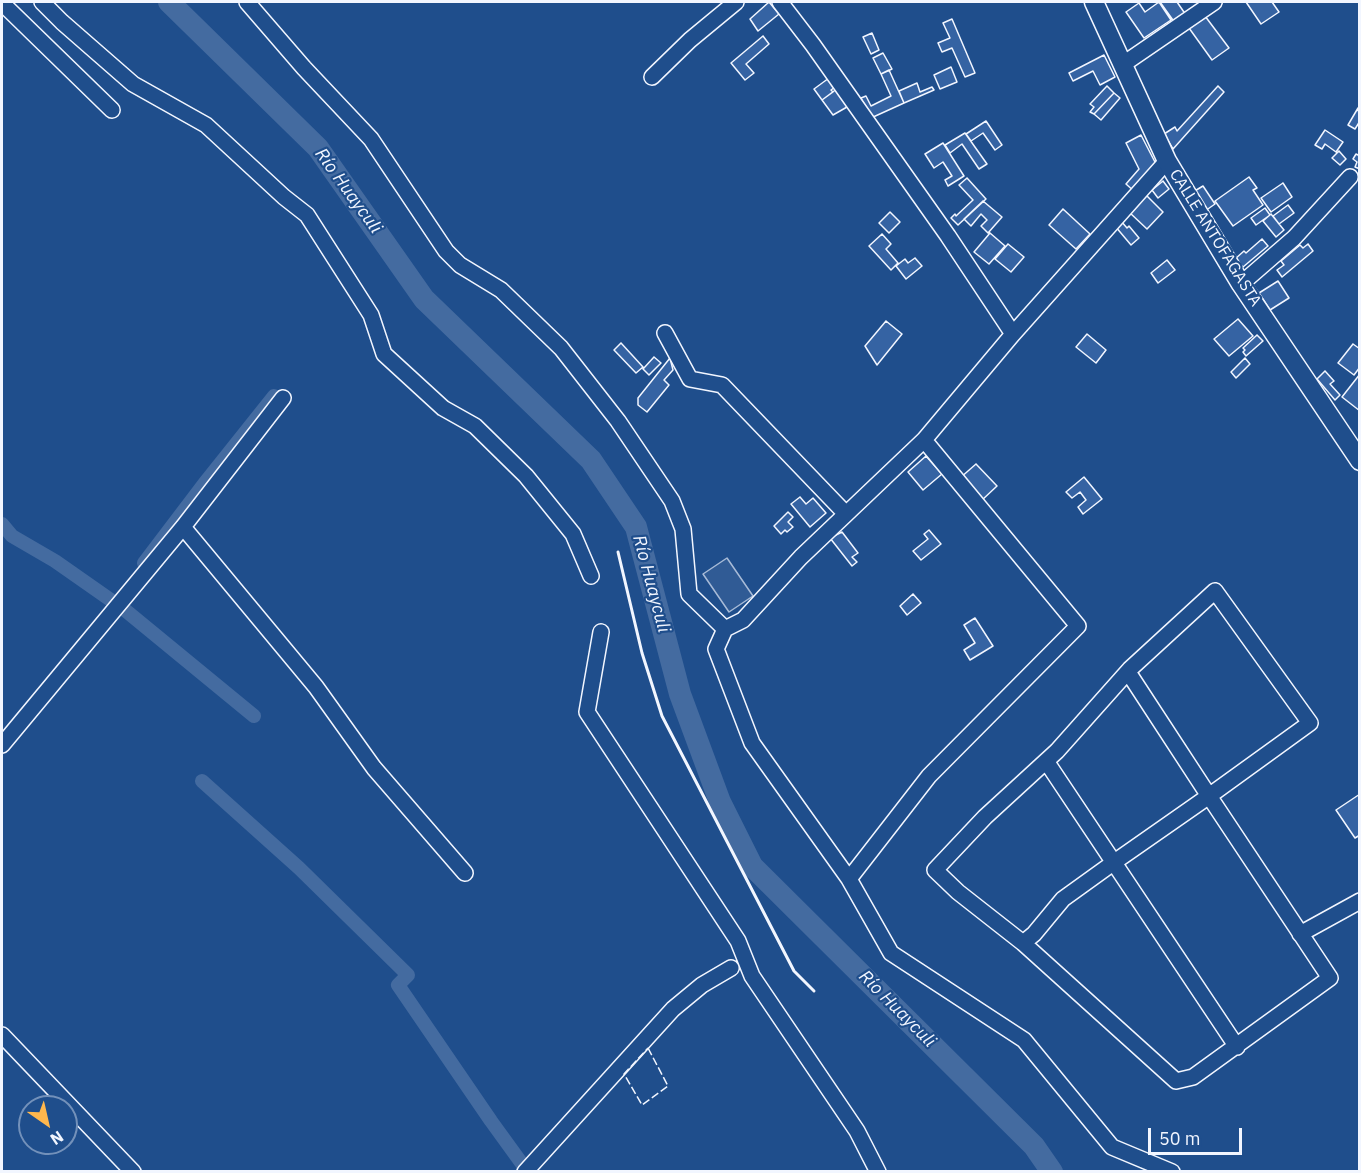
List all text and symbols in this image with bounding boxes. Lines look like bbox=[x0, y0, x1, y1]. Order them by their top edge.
water label: Río Huayculi bbox=[310, 144, 386, 238]
street label: CALLE ANTOFAGASTA bbox=[1165, 166, 1265, 310]
water label: Río Huayculi bbox=[628, 533, 674, 635]
water label: Río Huayculi bbox=[854, 966, 940, 1052]
north arrow bbox=[18, 1095, 78, 1155]
scale bar bbox=[1151, 1116, 1246, 1154]
text: N bbox=[47, 1127, 67, 1150]
text: 50 m bbox=[1159, 1127, 1201, 1150]

